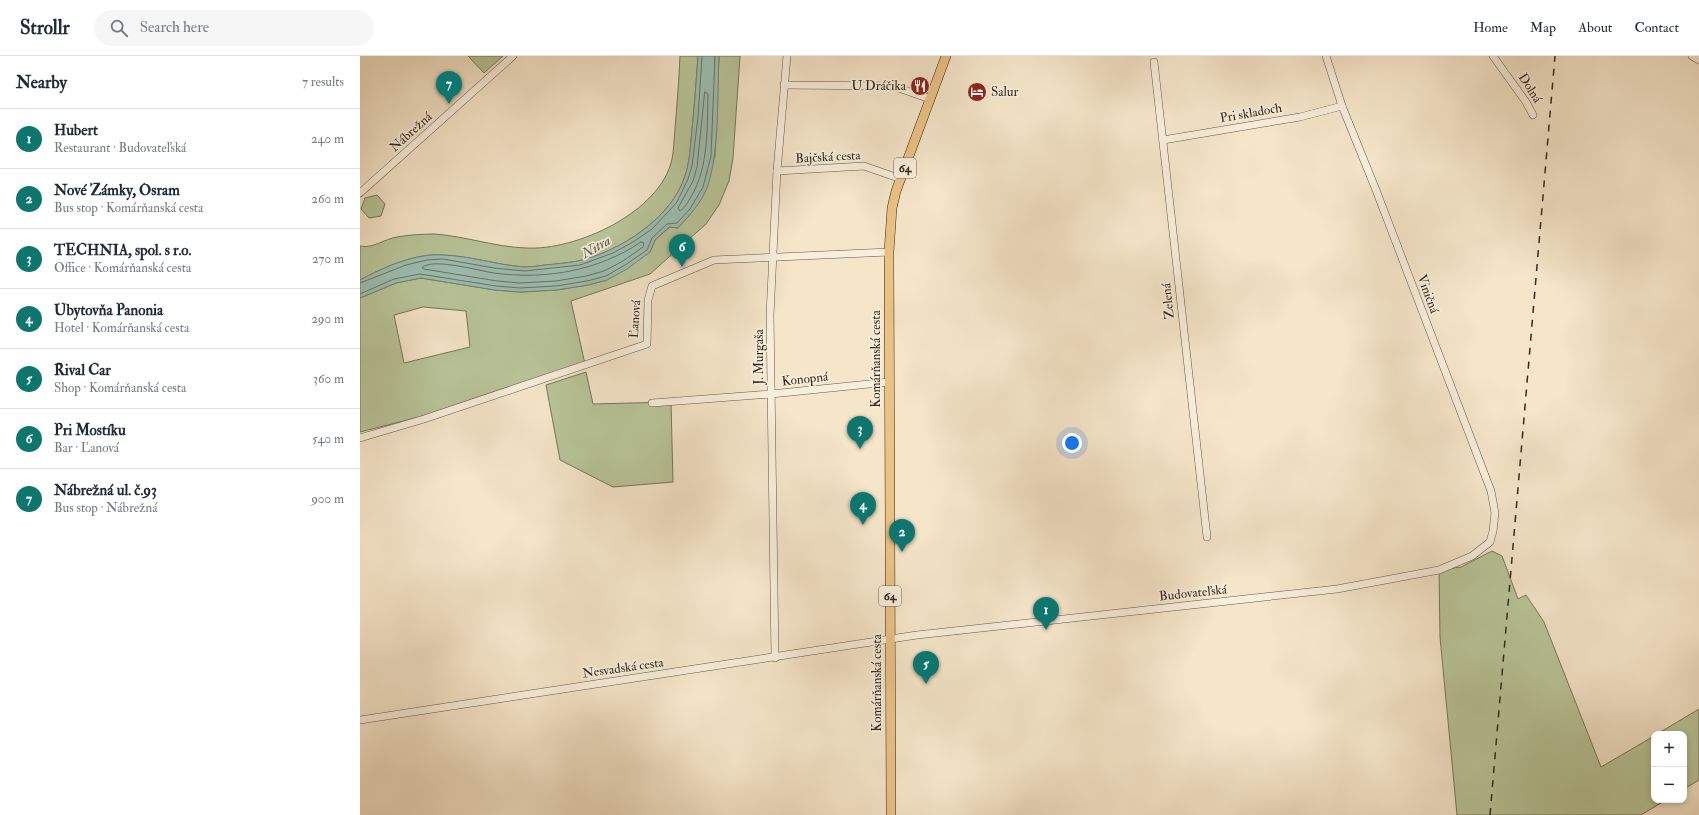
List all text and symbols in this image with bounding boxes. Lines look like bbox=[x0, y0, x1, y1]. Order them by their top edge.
search box bbox=[94, 10, 374, 46]
text: Strollr bbox=[20, 16, 70, 40]
icon: search bbox=[108, 17, 130, 39]
text: Search here bbox=[140, 18, 209, 37]
text: Home bbox=[1473, 19, 1508, 36]
text: Map bbox=[1530, 19, 1556, 36]
text: About bbox=[1578, 19, 1612, 36]
text: Contact bbox=[1634, 19, 1679, 36]
street label: Dolná bbox=[1515, 70, 1546, 106]
pin: 7 bbox=[436, 71, 462, 104]
text: Nearby bbox=[16, 72, 67, 93]
text: 7 results bbox=[302, 74, 344, 90]
restaurant icon: U Dráčika bbox=[909, 75, 931, 97]
place label: U Dráčika bbox=[851, 78, 907, 94]
hotel icon: Salur bbox=[966, 81, 988, 103]
place label: Salur bbox=[991, 84, 1019, 100]
street label: Pri skladoch bbox=[1219, 100, 1283, 126]
street label: Nábrežná bbox=[386, 108, 436, 155]
text: Hubert bbox=[54, 121, 98, 140]
text: 1 bbox=[27, 131, 31, 147]
text: 240 m bbox=[311, 131, 344, 147]
text: Restaurant · Budovateľská bbox=[54, 140, 186, 156]
street label: Bajčská cesta bbox=[795, 147, 862, 167]
road number: 64 bbox=[894, 158, 916, 178]
text: Nové Zámky, Osram bbox=[54, 181, 180, 200]
text: 2 bbox=[26, 191, 32, 207]
text: 260 m bbox=[311, 191, 344, 207]
text: Bus stop · Komárňanská cesta bbox=[54, 200, 203, 216]
water label: Nitra bbox=[578, 232, 614, 263]
pin: 6 bbox=[669, 234, 695, 267]
text: TECHNIA, spol. s r.o. bbox=[54, 241, 191, 260]
text: 3 bbox=[27, 251, 32, 267]
text: 270 m bbox=[312, 251, 344, 267]
text: Office · Komárňanská cesta bbox=[54, 260, 191, 276]
street label: Viničná bbox=[1414, 272, 1443, 316]
street label: Zelená bbox=[1158, 282, 1178, 320]
street label: Ľanová bbox=[626, 299, 644, 339]
text: Ubytovňa Panonia bbox=[54, 301, 163, 320]
street label: Komárňanská cesta bbox=[868, 310, 884, 408]
text: 4 bbox=[25, 311, 33, 327]
text: 290 m bbox=[311, 311, 344, 327]
text: Hotel · Komárňanská cesta bbox=[54, 320, 189, 336]
street label: J. Murgaša bbox=[751, 329, 767, 386]
text: Rival Car bbox=[54, 361, 111, 380]
street label: Konopná bbox=[781, 369, 830, 390]
text: 5 bbox=[26, 371, 32, 387]
text: 360 m bbox=[313, 371, 344, 387]
text: Shop · Komárňanská cesta bbox=[54, 380, 186, 396]
pin: 3 bbox=[847, 416, 873, 449]
text: Pri Mostíku bbox=[54, 421, 126, 440]
text: 6 bbox=[26, 431, 32, 447]
text: 540 m bbox=[312, 431, 344, 447]
your location bbox=[1062, 433, 1082, 453]
text: Bar · Ľanová bbox=[54, 440, 119, 456]
text: Nábrežná ul. č.93 bbox=[54, 481, 157, 500]
text: 7 bbox=[26, 491, 32, 507]
text: 900 m bbox=[311, 491, 344, 507]
pin: 4 bbox=[850, 492, 876, 525]
text: Bus stop · Nábrežná bbox=[54, 500, 158, 516]
pin: 2 bbox=[889, 519, 915, 552]
street label: Budovateľská bbox=[1158, 581, 1228, 605]
road number: 64 bbox=[879, 586, 901, 606]
pin: 1 bbox=[1033, 597, 1059, 630]
street label: Komárňanská cesta bbox=[869, 634, 885, 732]
pin: 5 bbox=[913, 651, 939, 684]
street label: Nesvadská cesta bbox=[581, 654, 665, 682]
map controls bbox=[1651, 731, 1687, 803]
button: + bbox=[1651, 731, 1687, 767]
button: − bbox=[1651, 767, 1687, 803]

